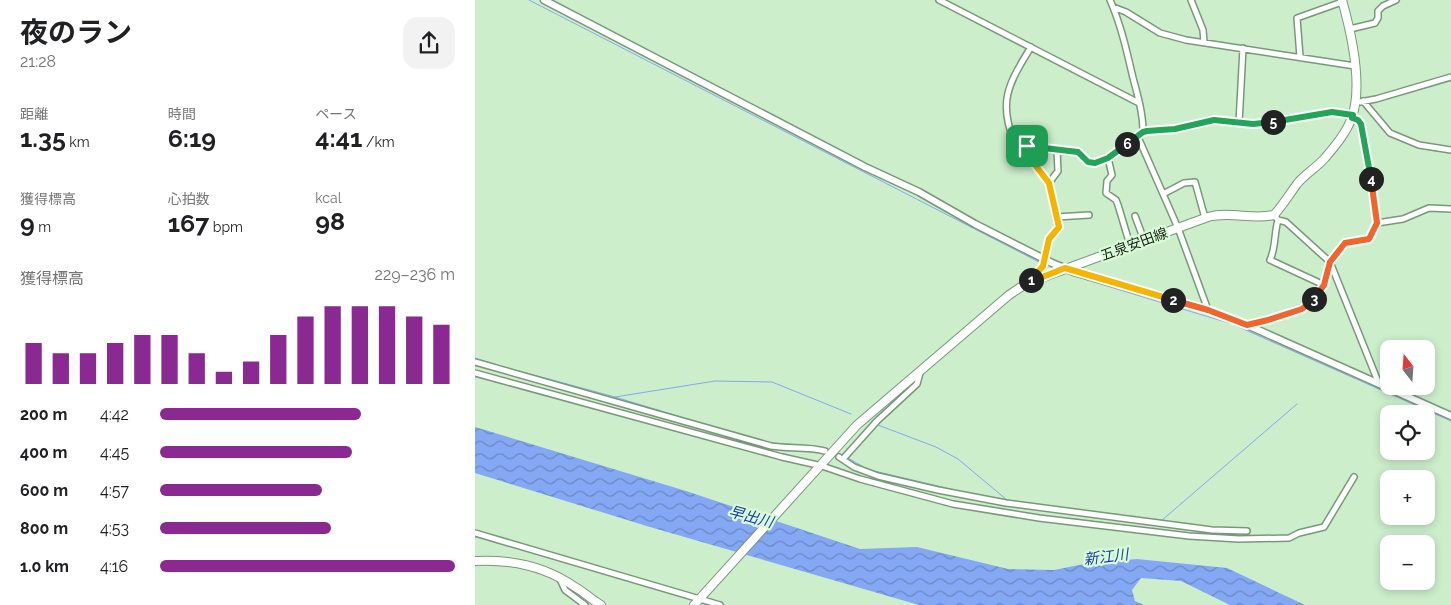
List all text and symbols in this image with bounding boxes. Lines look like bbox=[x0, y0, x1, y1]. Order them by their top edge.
text: 夜のラン bbox=[20, 16, 132, 49]
button: share bbox=[403, 17, 455, 69]
text: 21:28 bbox=[20, 52, 56, 71]
text: 距離 bbox=[20, 106, 48, 122]
text: 時間 bbox=[168, 106, 196, 122]
text: ペース bbox=[315, 106, 357, 122]
pin: 5 bbox=[1261, 110, 1285, 134]
text: 5 bbox=[1270, 114, 1277, 130]
text: 1.35 bbox=[20, 123, 66, 153]
text: 6:19 bbox=[168, 123, 216, 153]
text: 4:41 bbox=[315, 123, 362, 153]
pin bbox=[1006, 125, 1048, 167]
icon: arrive bbox=[1013, 132, 1041, 160]
pin: 6 bbox=[1115, 132, 1139, 156]
text: km bbox=[66, 134, 90, 150]
text: /km bbox=[362, 134, 395, 150]
text: 6 bbox=[1123, 136, 1132, 152]
pin: 4 bbox=[1359, 166, 1383, 192]
text: 4 bbox=[1368, 171, 1376, 187]
text: kcal bbox=[315, 190, 342, 206]
text: 獲得標高 bbox=[20, 191, 76, 207]
text: 心拍数 bbox=[168, 191, 210, 207]
text: 98 bbox=[315, 206, 345, 236]
text: 9 bbox=[20, 208, 35, 238]
text: 167 bbox=[168, 208, 209, 238]
text: m bbox=[35, 219, 51, 235]
text: bpm bbox=[209, 219, 243, 235]
street label: 五泉安田線 bbox=[1098, 225, 1170, 263]
text: 229–236 m bbox=[375, 265, 455, 284]
pin: 1 bbox=[1019, 268, 1043, 292]
text: 獲得標高 bbox=[20, 269, 84, 288]
text: 1 bbox=[1028, 272, 1035, 288]
pin: 3 bbox=[1301, 286, 1327, 312]
pin: 2 bbox=[1161, 288, 1185, 312]
text: 3 bbox=[1311, 291, 1318, 307]
text: 2 bbox=[1170, 292, 1177, 308]
north arrow bbox=[1380, 340, 1435, 395]
map controls bbox=[1380, 340, 1435, 590]
text: 200 m bbox=[20, 405, 67, 424]
text: 4:42 bbox=[100, 405, 129, 424]
button: locate bbox=[1380, 405, 1435, 460]
text: 400 m bbox=[20, 443, 68, 462]
text: 4:45 bbox=[100, 443, 129, 462]
button: + bbox=[1380, 470, 1435, 525]
text: 600 m bbox=[20, 481, 68, 500]
text: 4:57 bbox=[100, 481, 129, 500]
water label: 早出川 bbox=[727, 502, 777, 532]
text: 800 m bbox=[20, 519, 68, 538]
text: 4:53 bbox=[100, 519, 129, 538]
button: − bbox=[1380, 535, 1435, 590]
water label: 新江川 bbox=[1083, 545, 1131, 569]
text: 1.0 km bbox=[20, 557, 69, 576]
text: 4:16 bbox=[100, 557, 128, 576]

